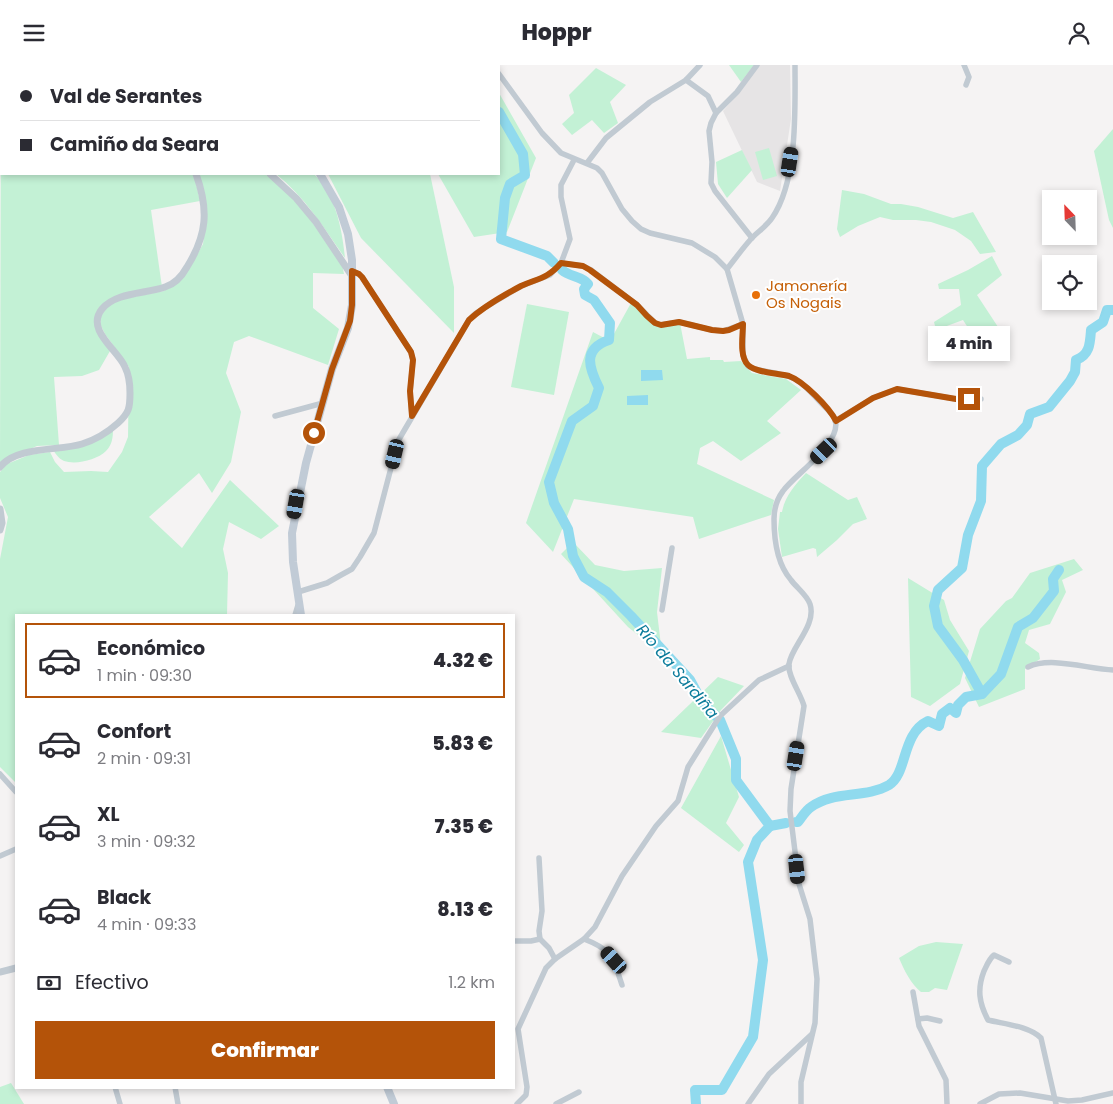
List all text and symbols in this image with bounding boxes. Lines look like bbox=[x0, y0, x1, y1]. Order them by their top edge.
text: Hoppr bbox=[521, 17, 592, 48]
icon: menu bbox=[20, 19, 48, 47]
icon: person bbox=[1065, 19, 1093, 47]
text: Val de Serantes bbox=[50, 83, 202, 110]
text: Camiño da Seara bbox=[50, 131, 219, 158]
car bbox=[780, 146, 799, 178]
north arrow bbox=[1042, 190, 1098, 245]
map controls bbox=[1042, 190, 1097, 310]
button: locate bbox=[1042, 255, 1097, 310]
place label: Jamonería Os Nogais bbox=[766, 275, 847, 313]
marker: Jamonería Os Nogais bbox=[750, 289, 762, 301]
callout: 4 min bbox=[928, 327, 1010, 361]
text: 4 min bbox=[945, 332, 993, 355]
route end bbox=[958, 388, 980, 410]
route start bbox=[303, 422, 325, 444]
car bbox=[807, 435, 840, 467]
car bbox=[384, 438, 405, 470]
car bbox=[286, 488, 305, 520]
water label: Río da Sardiña bbox=[631, 619, 724, 724]
text: Económico bbox=[97, 635, 205, 662]
icon: car bbox=[37, 638, 82, 683]
text: 4.32 € bbox=[433, 647, 493, 674]
text: 1 min · 09:30 bbox=[97, 664, 192, 687]
text: Confort bbox=[97, 718, 171, 745]
icon: car bbox=[37, 721, 82, 766]
text: 5.83 € bbox=[432, 730, 493, 757]
car bbox=[786, 740, 805, 772]
text: 2 min · 09:31 bbox=[97, 747, 191, 770]
text: XL bbox=[97, 801, 120, 828]
icon: car bbox=[37, 804, 82, 849]
text: 7.35 € bbox=[435, 813, 493, 840]
text: 3 min · 09:32 bbox=[97, 830, 195, 853]
car bbox=[787, 853, 806, 885]
text: Black bbox=[97, 884, 151, 911]
icon: car bbox=[37, 887, 82, 932]
text: 8.13 € bbox=[437, 896, 493, 923]
text: 4 min · 09:33 bbox=[97, 913, 196, 936]
car bbox=[598, 944, 629, 976]
icon: cash bbox=[35, 969, 63, 997]
text: Efectivo bbox=[75, 969, 149, 996]
text: 1.2 km bbox=[448, 971, 495, 994]
button: Confirmar bbox=[35, 1021, 495, 1079]

